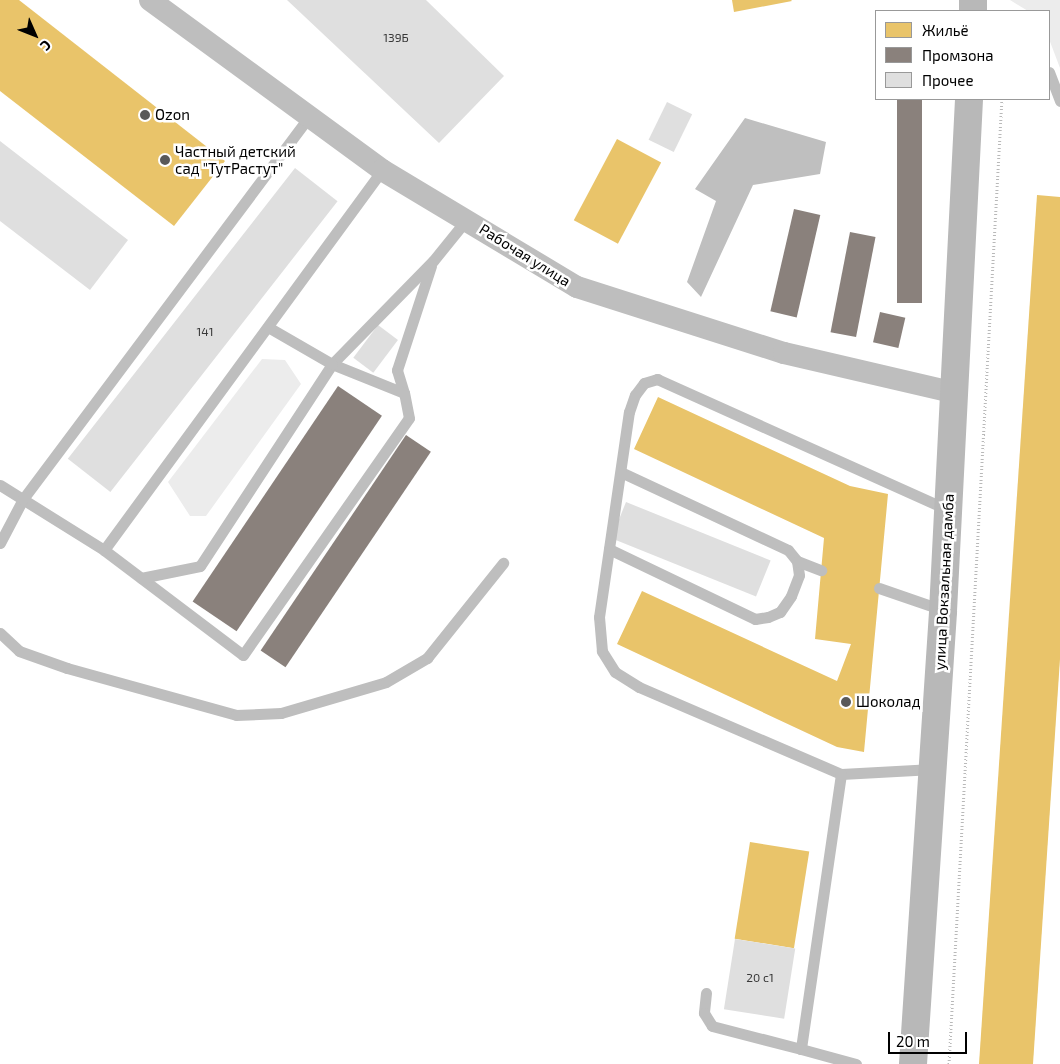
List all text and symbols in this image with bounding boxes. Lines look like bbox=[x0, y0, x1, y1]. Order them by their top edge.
north arrow bbox=[10, 10, 60, 60]
legend bbox=[875, 10, 1050, 100]
text: Жильё bbox=[922, 21, 969, 39]
house number: 139Б bbox=[383, 31, 409, 45]
text: С bbox=[37, 37, 55, 55]
text: Промзона bbox=[922, 46, 994, 64]
text: Прочее bbox=[922, 71, 974, 89]
place label: Ozon bbox=[155, 106, 190, 124]
marker: Ozon bbox=[139, 109, 151, 121]
place label: Частный детский сад "ТутРастут" bbox=[175, 142, 296, 177]
marker: Частный детский сад "ТутРастут" bbox=[159, 154, 171, 166]
street label: Рабочая улица bbox=[476, 220, 574, 290]
house number: 141 bbox=[197, 325, 213, 339]
street label: улица Вокзальная дамба bbox=[930, 493, 958, 671]
place label: Шоколад bbox=[856, 693, 920, 711]
marker: Шоколад bbox=[840, 696, 852, 708]
house number: 20 с1 bbox=[746, 971, 774, 985]
scale bar bbox=[890, 1022, 969, 1054]
text: 20 m bbox=[896, 1032, 930, 1050]

